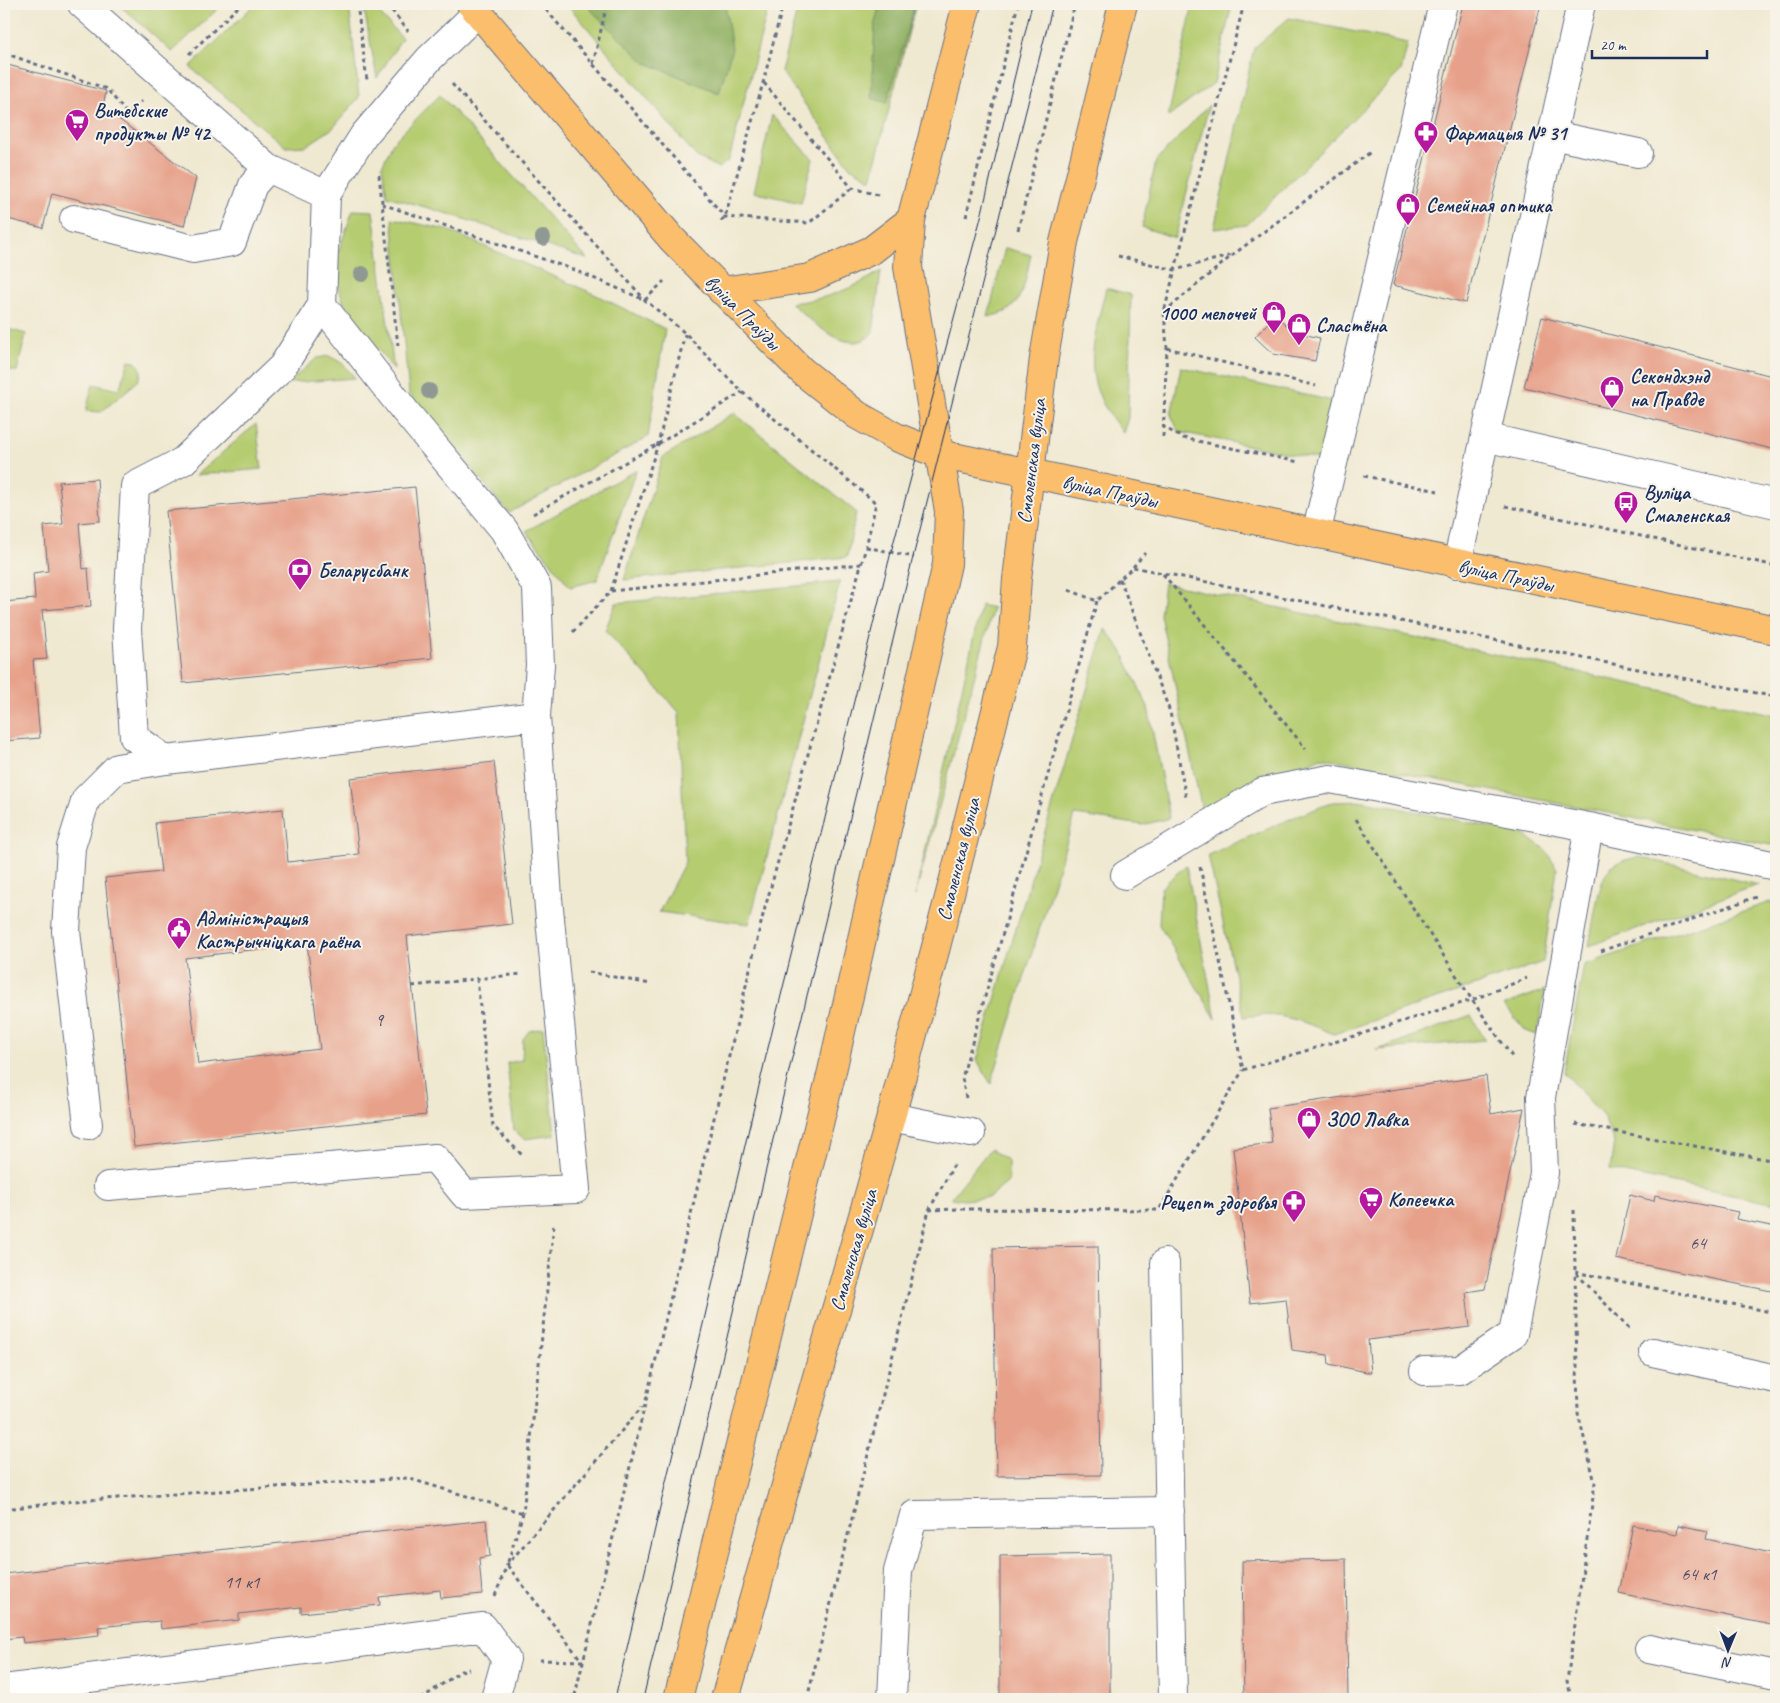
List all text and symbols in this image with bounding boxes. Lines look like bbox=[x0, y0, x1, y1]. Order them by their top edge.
scale bar bbox=[1592, 28, 1708, 60]
text: 20 m bbox=[1600, 36, 1627, 55]
place label: Витебские продукты № 42 bbox=[94, 98, 212, 147]
supermarket icon: Витебские продукты № 42 bbox=[64, 108, 90, 142]
pharmacy icon: Фармацыя № 31 bbox=[1413, 120, 1439, 154]
place label: Фармацыя № 31 bbox=[1444, 121, 1568, 146]
shop icon: Семейная оптика bbox=[1395, 192, 1421, 226]
place label: Семейная оптика bbox=[1426, 193, 1553, 218]
street label: вуліца Праўды bbox=[700, 269, 787, 356]
shop icon: 1000 мелочей bbox=[1261, 300, 1287, 334]
place label: 1000 мелочей bbox=[1160, 301, 1258, 326]
shop icon: Сластёна bbox=[1286, 312, 1312, 346]
place label: Сластёна bbox=[1316, 313, 1388, 338]
place label: Секондхэнд на Правде bbox=[1630, 364, 1711, 412]
shop icon: Секондхэнд на Правде bbox=[1599, 375, 1625, 409]
street label: Смаленская вуліца bbox=[1011, 396, 1052, 525]
street label: вуліца Праўды bbox=[1060, 469, 1161, 514]
place label: Вуліца Смаленская bbox=[1644, 480, 1731, 528]
bus stop icon: Вуліца Смаленская bbox=[1613, 490, 1639, 524]
street label: вуліца Праўды bbox=[1456, 553, 1557, 598]
bank icon: Беларусбанк bbox=[287, 557, 313, 591]
place label: Беларусбанк bbox=[318, 558, 409, 583]
street label: Смаленская вуліца bbox=[931, 794, 986, 923]
place label: Адміністрацыя Кастрычніцкага раёна bbox=[196, 906, 362, 954]
public building icon: Адміністрацыя Кастрычніцкага раёна bbox=[166, 916, 192, 950]
house number: 9 bbox=[375, 1009, 385, 1031]
shop icon: ЗОО Лавка bbox=[1296, 1106, 1322, 1140]
place label: ЗОО Лавка bbox=[1326, 1107, 1410, 1132]
street label: Смаленская вуліца bbox=[824, 1185, 883, 1314]
supermarket icon: Копеечка bbox=[1358, 1186, 1384, 1220]
place label: Копеечка bbox=[1388, 1187, 1455, 1212]
pharmacy icon: Рецепт здоровья bbox=[1281, 1189, 1307, 1223]
place label: Рецепт здоровья bbox=[1160, 1190, 1278, 1216]
house number: 64 bbox=[1690, 1232, 1708, 1254]
house number: 64 к1 bbox=[1681, 1563, 1718, 1585]
house number: 11 к1 bbox=[224, 1571, 261, 1593]
north arrow bbox=[1702, 1626, 1752, 1676]
text: N bbox=[1721, 1654, 1732, 1671]

